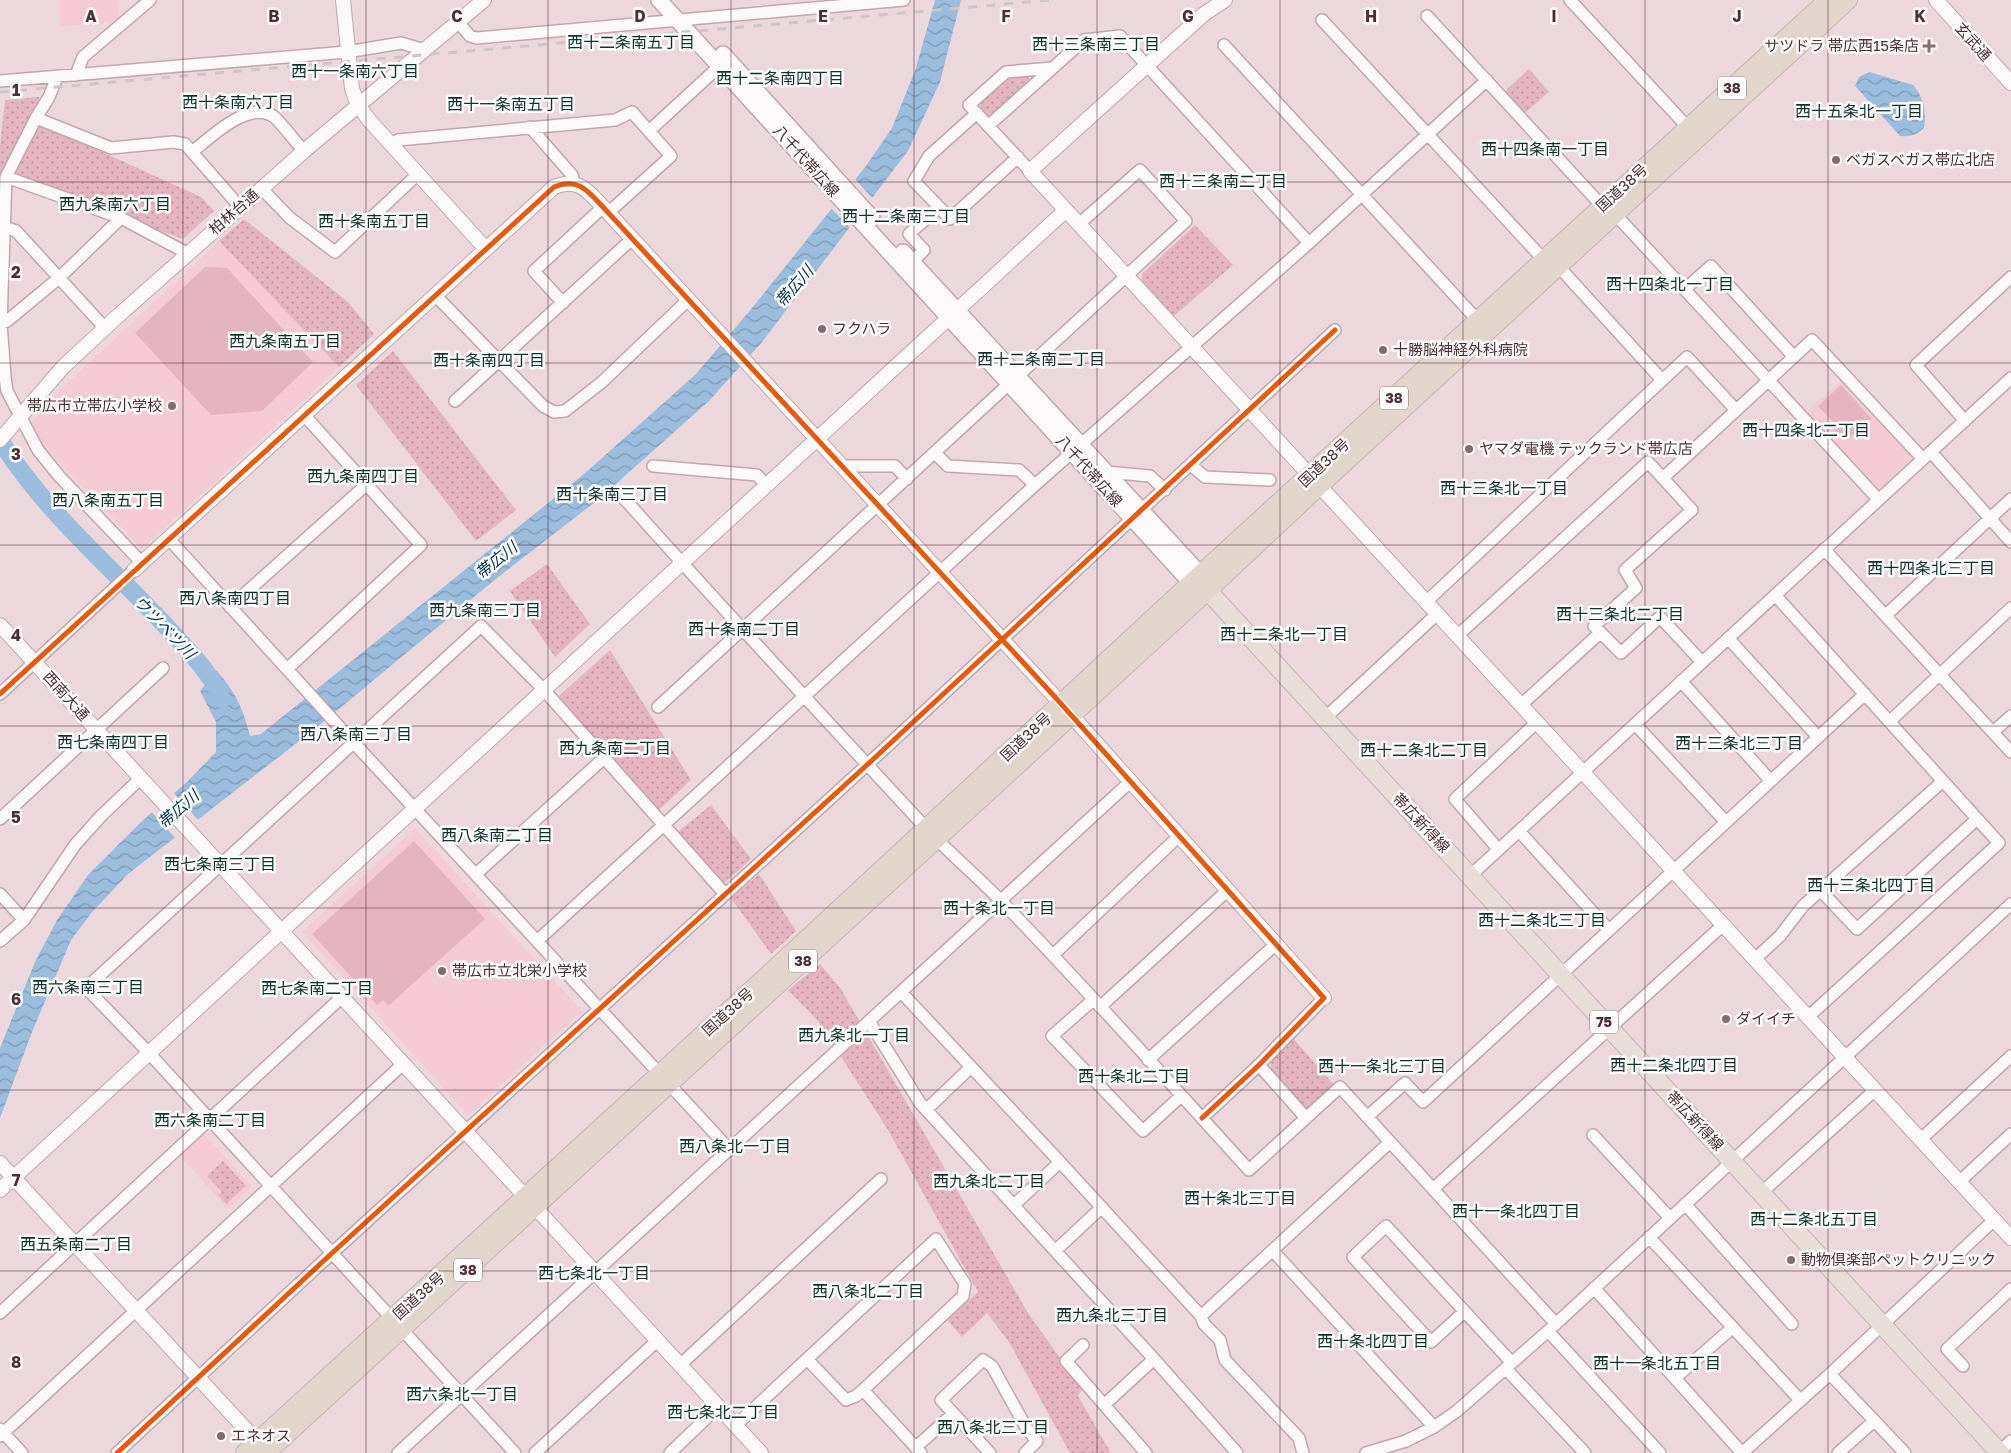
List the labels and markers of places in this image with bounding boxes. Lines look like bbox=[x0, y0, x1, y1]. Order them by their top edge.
place label: サツドラ 帯広西15条店 bbox=[1764, 36, 1919, 54]
marker: サツドラ 帯広西15条店 bbox=[1923, 40, 1935, 52]
place label: ベガスベガス帯広北店 bbox=[1846, 150, 1995, 168]
marker: ベガスベガス帯広北店 bbox=[1830, 154, 1842, 166]
place label: フクハラ bbox=[832, 319, 891, 337]
marker: フクハラ bbox=[816, 323, 828, 335]
place label: 十勝脳神経外科病院 bbox=[1393, 340, 1528, 358]
marker: 十勝脳神経外科病院 bbox=[1377, 344, 1389, 356]
place label: 帯広市立帯広小学校 bbox=[27, 396, 162, 414]
marker: 帯広市立帯広小学校 bbox=[166, 400, 178, 412]
place label: ヤマダ電機 テックランド帯広店 bbox=[1479, 439, 1693, 457]
marker: ヤマダ電機 テックランド帯広店 bbox=[1463, 443, 1475, 455]
place label: 帯広市立北栄小学校 bbox=[452, 961, 587, 979]
marker: 帯広市立北栄小学校 bbox=[436, 965, 448, 977]
place label: ダイイチ bbox=[1736, 1009, 1796, 1027]
marker: ダイイチ bbox=[1720, 1013, 1732, 1025]
place label: 動物倶楽部ペットクリニック bbox=[1801, 1250, 1996, 1268]
marker: 動物倶楽部ペットクリニック bbox=[1785, 1254, 1797, 1266]
place label: エネオス bbox=[231, 1426, 291, 1444]
marker: エネオス bbox=[215, 1430, 227, 1442]

